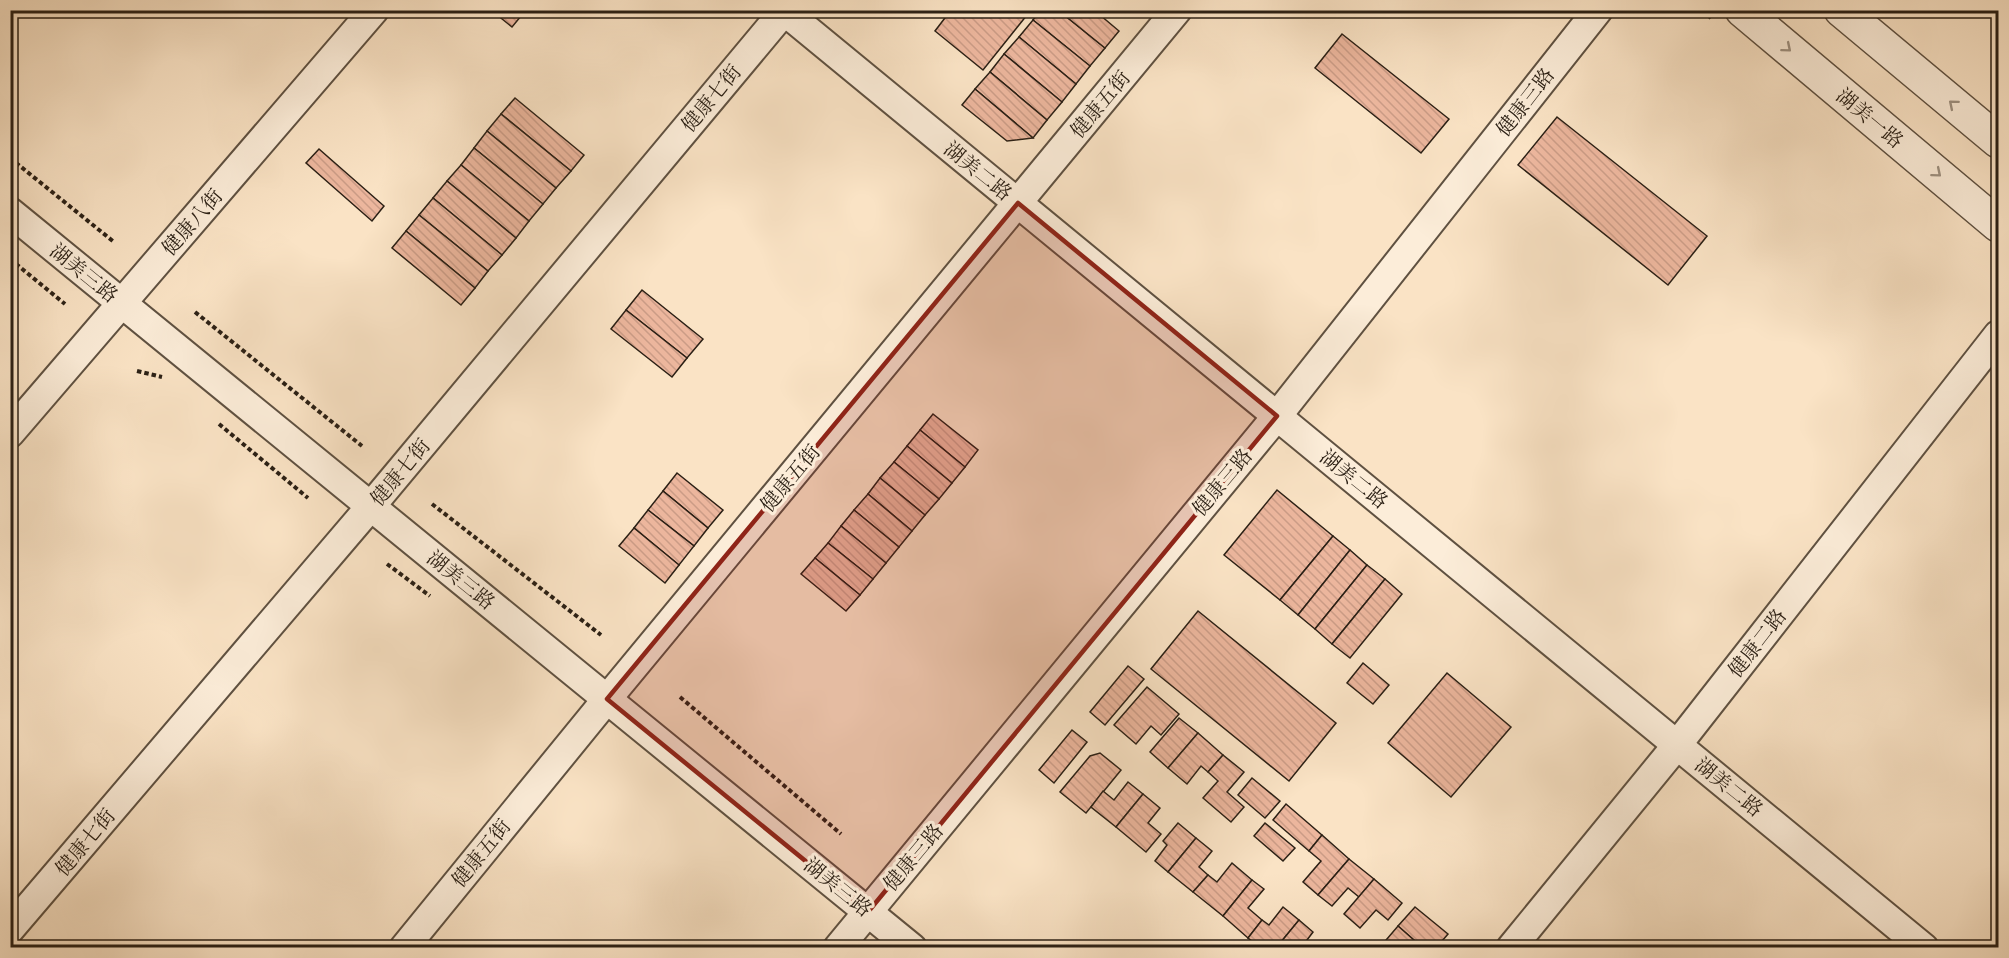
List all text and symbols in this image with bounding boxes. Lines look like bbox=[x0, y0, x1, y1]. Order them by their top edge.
one-way arrow bbox=[1780, 41, 1791, 52]
street label: 健康七街 bbox=[677, 60, 747, 138]
street label: 健康三路 bbox=[1492, 64, 1561, 142]
street label: 健康五街 bbox=[1066, 66, 1136, 144]
street label: 湖美一路 bbox=[1830, 84, 1908, 154]
one-way arrow bbox=[1949, 100, 1960, 111]
street label: 湖美二路 bbox=[938, 137, 1016, 207]
one-way arrow bbox=[1930, 166, 1941, 177]
street label: 健康八街 bbox=[157, 185, 229, 261]
street label: 湖美三路 bbox=[44, 239, 122, 309]
street label: 健康七街 bbox=[366, 434, 436, 512]
street label: 健康五街 bbox=[756, 440, 826, 518]
street label: 健康三路 bbox=[1188, 444, 1258, 522]
street label: 湖美二路 bbox=[1314, 445, 1392, 515]
street label: 湖美三路 bbox=[421, 546, 499, 616]
street label: 健康二路 bbox=[1724, 605, 1793, 683]
street label: 湖美二路 bbox=[1689, 753, 1767, 823]
street label: 健康七街 bbox=[51, 804, 121, 882]
street label: 健康五街 bbox=[447, 815, 517, 893]
street label: 健康三路 bbox=[879, 819, 949, 897]
street label: 湖美三路 bbox=[798, 853, 876, 923]

